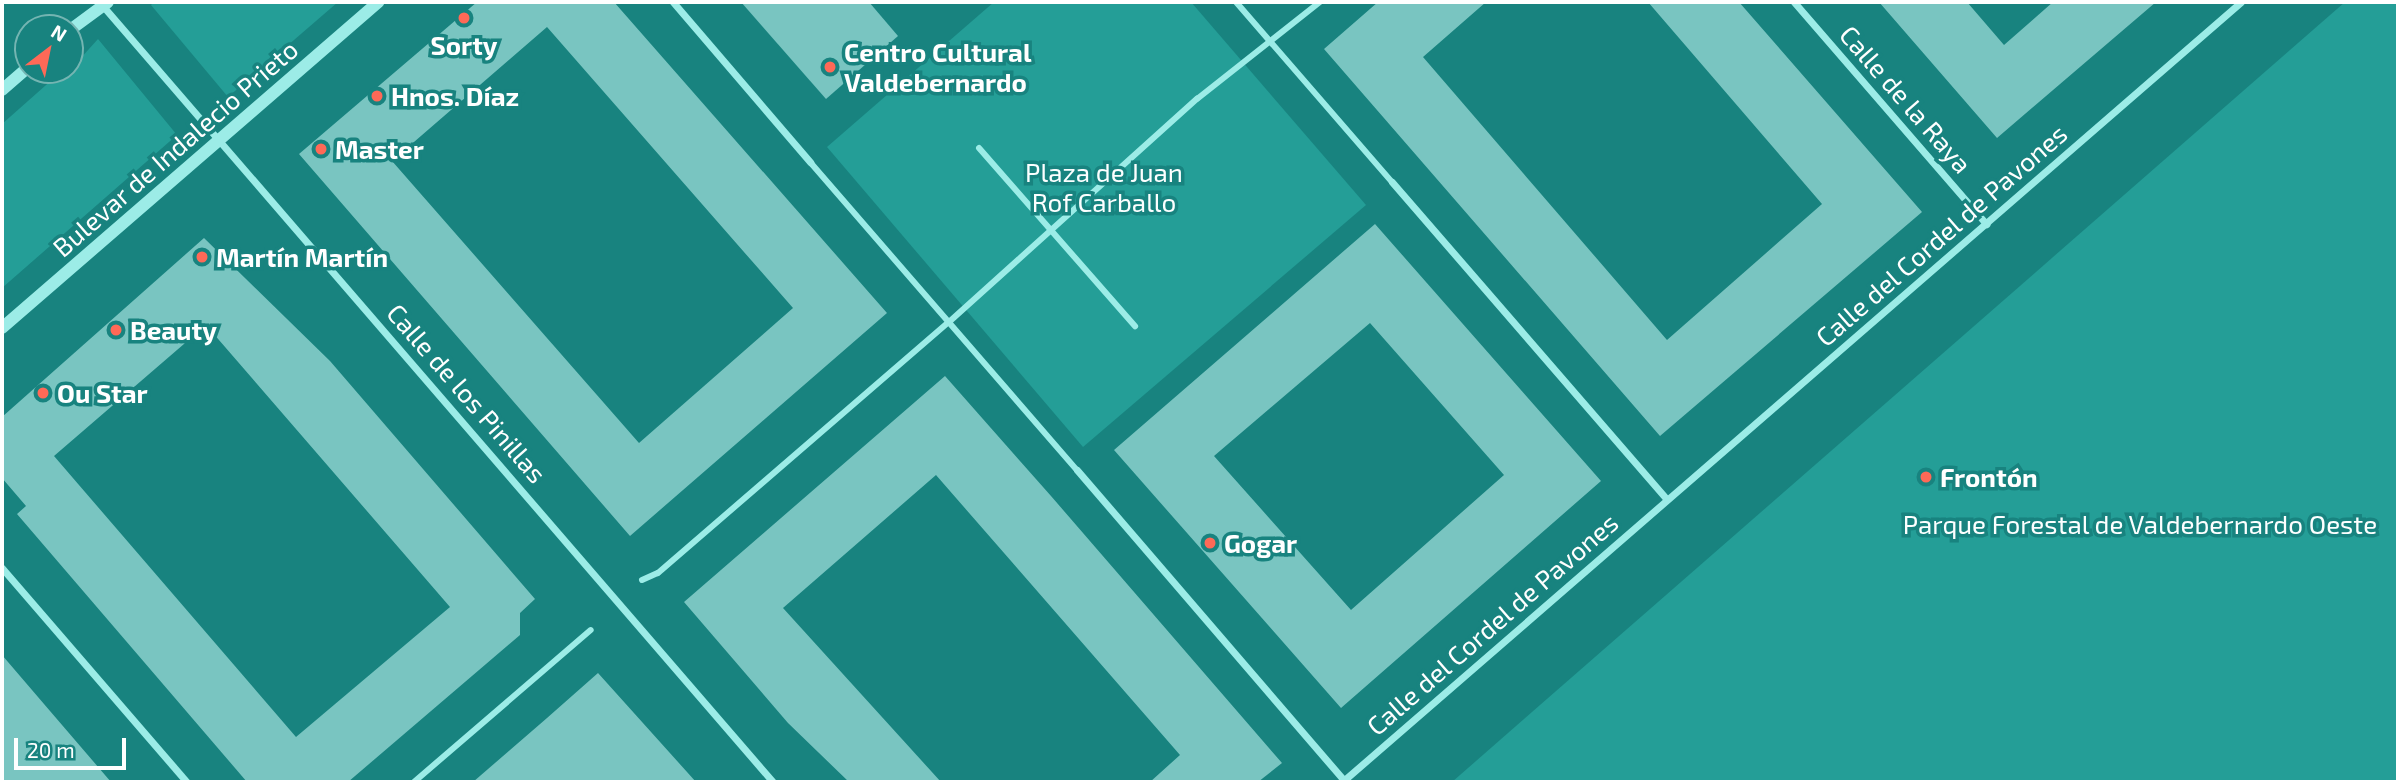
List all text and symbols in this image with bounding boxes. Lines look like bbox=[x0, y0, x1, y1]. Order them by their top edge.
marker: Sorty bbox=[456, 10, 472, 26]
north arrow bbox=[14, 14, 84, 84]
text: N bbox=[47, 19, 71, 46]
street label: Calle de la Raya bbox=[1834, 19, 1978, 179]
place label: Sorty bbox=[430, 29, 498, 61]
street label: Bulevar de Indalecio Prieto bbox=[46, 33, 304, 263]
place label: Centro Cultural Valdebernardo bbox=[844, 36, 1031, 98]
marker: Centro Cultural Valdebernardo bbox=[822, 59, 838, 75]
place label: Hnos. Díaz bbox=[391, 80, 519, 112]
marker: Hnos. Díaz bbox=[369, 88, 385, 104]
street label: Calle del Cordel de Pavones bbox=[1809, 117, 2073, 353]
place label: Master bbox=[335, 133, 424, 165]
marker: Master bbox=[313, 141, 329, 157]
park label: Plaza de Juan Rof Carballo bbox=[1025, 156, 1183, 218]
place label: Martín Martín bbox=[216, 241, 388, 273]
marker: Martín Martín bbox=[194, 249, 210, 265]
street label: Calle de los Pinillas bbox=[381, 297, 553, 489]
place label: Beauty bbox=[130, 314, 217, 346]
marker: Beauty bbox=[108, 322, 124, 338]
place label: Ou Star bbox=[57, 377, 148, 409]
marker: Ou Star bbox=[35, 385, 51, 401]
place label: Frontón bbox=[1940, 461, 2038, 493]
marker: Frontón bbox=[1918, 469, 1934, 485]
street label: Calle del Cordel de Pavones bbox=[1360, 506, 1624, 742]
park label: Parque Forestal de Valdebernardo Oeste bbox=[1902, 508, 2378, 540]
place label: Gogar bbox=[1224, 527, 1297, 559]
marker: Gogar bbox=[1202, 535, 1218, 551]
scale bar bbox=[18, 724, 130, 768]
text: 20 m bbox=[27, 737, 75, 762]

